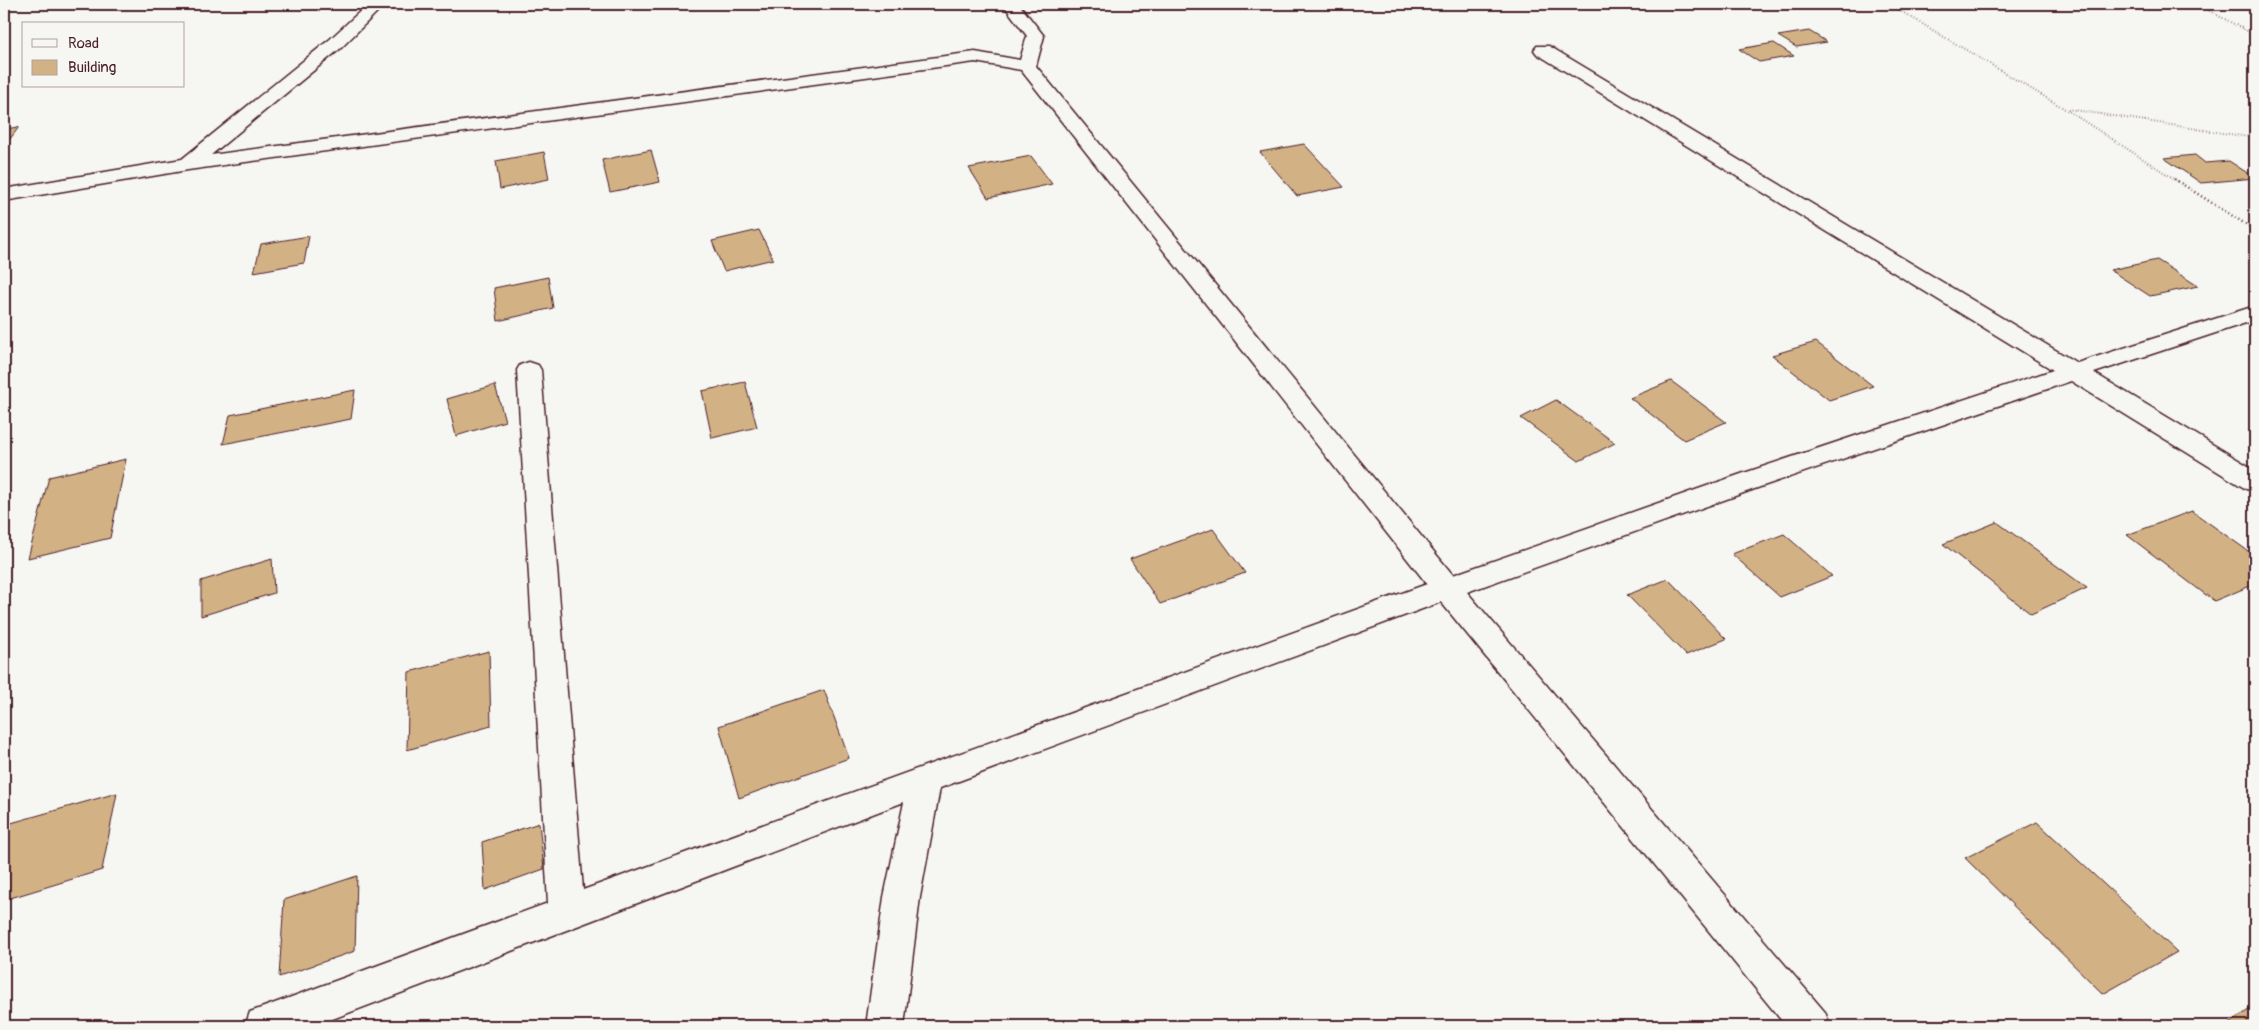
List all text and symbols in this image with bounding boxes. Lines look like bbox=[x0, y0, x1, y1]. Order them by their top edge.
legend bbox=[22, 22, 185, 88]
text: Road bbox=[68, 34, 99, 53]
text: Building bbox=[68, 58, 116, 77]

